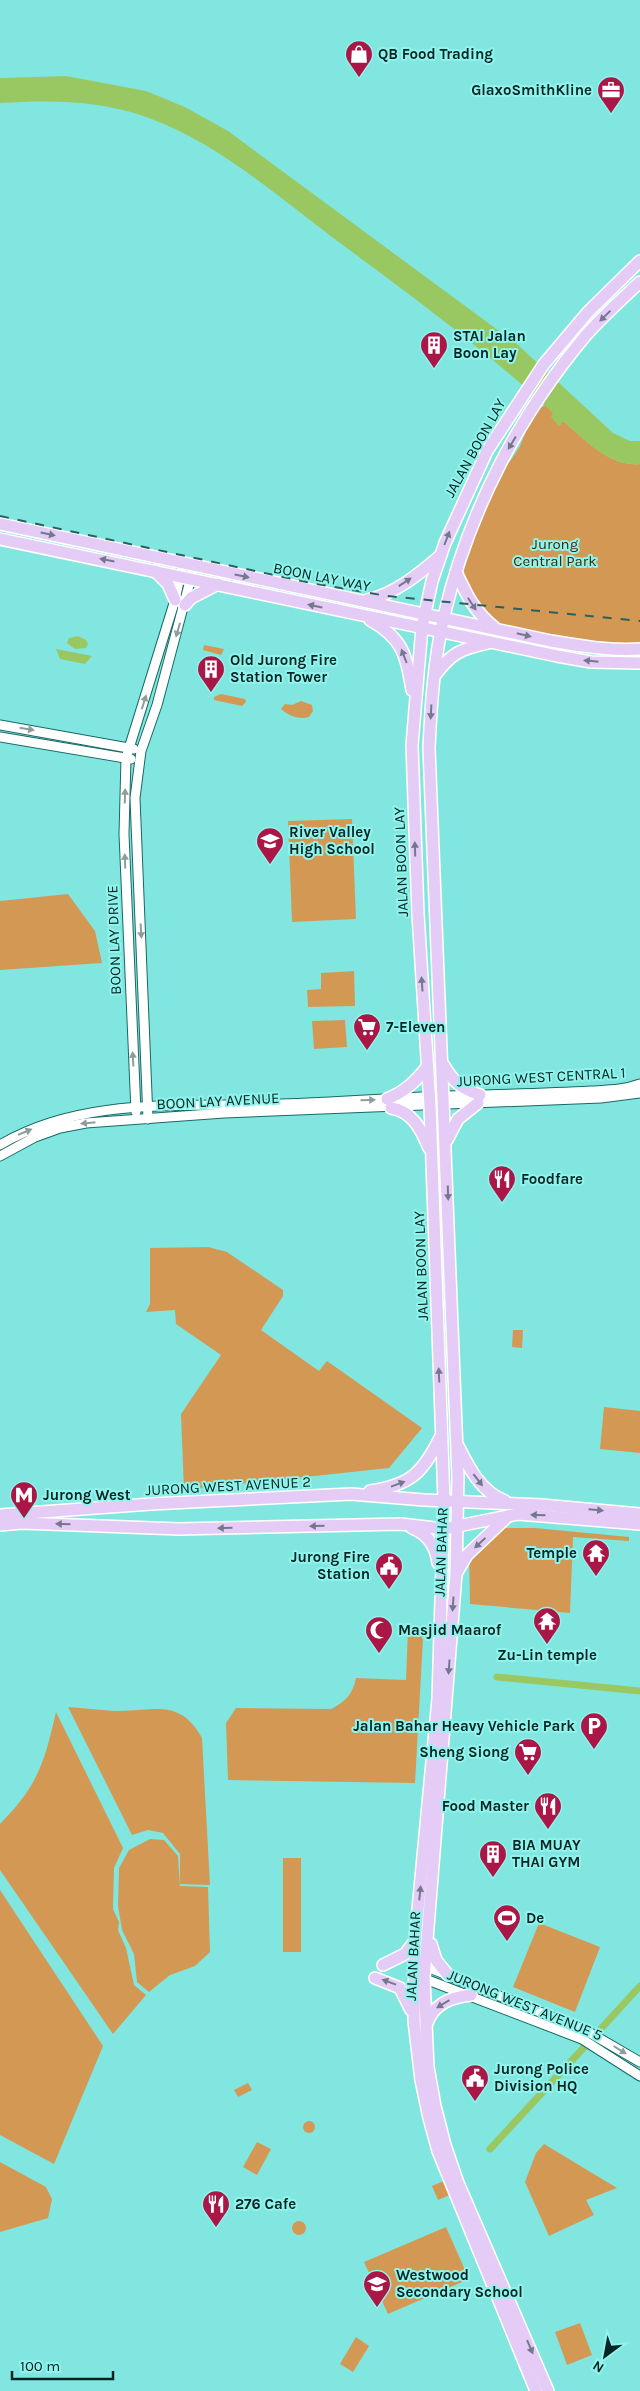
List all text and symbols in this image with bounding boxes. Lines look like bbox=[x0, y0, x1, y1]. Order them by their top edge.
shop icon: QB Food Trading bbox=[344, 39, 374, 78]
place label: QB Food Trading bbox=[378, 45, 493, 63]
office icon: GlaxoSmithKline bbox=[596, 75, 626, 114]
place label: GlaxoSmithKline bbox=[471, 81, 592, 99]
one-way arrow bbox=[599, 310, 611, 322]
place label: STAI Jalan Boon Lay bbox=[453, 327, 526, 362]
building icon: STAI Jalan Boon Lay bbox=[419, 330, 449, 369]
street label: JALAN BOON LAY bbox=[440, 395, 510, 501]
one-way arrow bbox=[508, 437, 517, 450]
one-way arrow bbox=[443, 530, 451, 545]
one-way arrow bbox=[40, 531, 56, 539]
park label: Jurong Central Park bbox=[513, 535, 597, 570]
one-way arrow bbox=[98, 556, 114, 564]
street label: BOON LAY WAY bbox=[272, 559, 373, 595]
one-way arrow bbox=[234, 572, 250, 580]
one-way arrow bbox=[399, 577, 412, 587]
one-way arrow bbox=[467, 597, 477, 610]
one-way arrow bbox=[307, 601, 323, 609]
one-way arrow bbox=[174, 623, 182, 638]
one-way arrow bbox=[516, 631, 531, 639]
one-way arrow bbox=[400, 648, 408, 663]
place label: Old Jurong Fire Station Tower bbox=[230, 651, 337, 686]
building icon: Old Jurong Fire Station Tower bbox=[196, 654, 226, 693]
one-way arrow bbox=[583, 657, 599, 665]
one-way arrow bbox=[140, 694, 148, 709]
one-way arrow bbox=[426, 704, 434, 720]
one-way arrow bbox=[20, 726, 36, 734]
one-way arrow bbox=[121, 788, 129, 804]
street label: JALAN BOON LAY bbox=[390, 806, 412, 917]
place label: River Valley High School bbox=[289, 823, 375, 858]
school or university icon: River Valley High School bbox=[255, 826, 285, 865]
one-way arrow bbox=[411, 841, 419, 857]
one-way arrow bbox=[121, 853, 129, 869]
street label: BOON LAY DRIVE bbox=[103, 885, 125, 995]
one-way arrow bbox=[137, 924, 145, 940]
one-way arrow bbox=[418, 976, 426, 992]
supermarket icon: 7-Eleven bbox=[352, 1012, 382, 1051]
place label: 7-Eleven bbox=[386, 1018, 445, 1036]
one-way arrow bbox=[128, 1050, 136, 1066]
street label: JURONG WEST CENTRAL 1 bbox=[456, 1064, 626, 1090]
street label: BOON LAY AVENUE bbox=[156, 1089, 280, 1113]
one-way arrow bbox=[360, 1096, 376, 1104]
one-way arrow bbox=[79, 1119, 95, 1127]
one-way arrow bbox=[18, 1128, 32, 1136]
restaurant icon: Foodfare bbox=[487, 1164, 517, 1203]
place label: Foodfare bbox=[521, 1170, 583, 1188]
one-way arrow bbox=[444, 1185, 452, 1201]
street label: JALAN BOON LAY bbox=[410, 1210, 432, 1321]
one-way arrow bbox=[435, 1367, 443, 1383]
street label: JURONG WEST AVENUE 2 bbox=[145, 1473, 311, 1499]
one-way arrow bbox=[473, 1473, 483, 1487]
metro station icon: Jurong West bbox=[9, 1480, 39, 1519]
one-way arrow bbox=[391, 1480, 406, 1488]
place label: Jurong West bbox=[43, 1486, 131, 1504]
one-way arrow bbox=[589, 1506, 605, 1514]
street label: JALAN BAHAR bbox=[430, 1507, 452, 1597]
one-way arrow bbox=[530, 1510, 546, 1518]
one-way arrow bbox=[55, 1520, 71, 1528]
one-way arrow bbox=[309, 1522, 325, 1530]
one-way arrow bbox=[217, 1524, 233, 1532]
one-way arrow bbox=[474, 1537, 486, 1549]
temple icon: Temple bbox=[581, 1538, 611, 1577]
place label: Temple bbox=[526, 1544, 577, 1562]
place label: Jurong Fire Station bbox=[291, 1548, 370, 1583]
public building icon: Jurong Fire Station bbox=[374, 1551, 404, 1590]
one-way arrow bbox=[449, 1596, 457, 1612]
temple icon: Zu-Lin temple bbox=[532, 1606, 562, 1645]
mosque icon: Masjid Maarof bbox=[364, 1615, 394, 1654]
place label: Masjid Maarof bbox=[398, 1621, 502, 1639]
place label: Zu-Lin temple bbox=[497, 1646, 597, 1664]
one-way arrow bbox=[445, 1660, 453, 1676]
parking icon: Jalan Bahar Heavy Vehicle Park bbox=[579, 1711, 609, 1750]
place label: Jalan Bahar Heavy Vehicle Park bbox=[353, 1717, 575, 1735]
supermarket icon: Sheng Siong bbox=[513, 1737, 543, 1776]
place label: Sheng Siong bbox=[419, 1743, 509, 1761]
restaurant icon: Food Master bbox=[533, 1791, 563, 1830]
place label: Food Master bbox=[442, 1797, 529, 1815]
place label: BIA MUAY THAI GYM bbox=[512, 1836, 581, 1871]
building icon: BIA MUAY THAI GYM bbox=[478, 1839, 508, 1878]
one-way arrow bbox=[416, 1884, 424, 1900]
sports icon: De bbox=[492, 1903, 522, 1942]
place label: De bbox=[526, 1909, 544, 1927]
street label: JALAN BAHAR bbox=[402, 1911, 424, 2001]
street label: JURONG WEST AVENUE 5 bbox=[445, 1966, 605, 2044]
one-way arrow bbox=[381, 1978, 396, 1986]
one-way arrow bbox=[436, 1999, 449, 2008]
one-way arrow bbox=[614, 2046, 627, 2055]
place label: Jurong Police Division HQ bbox=[494, 2060, 589, 2095]
public building icon: Jurong Police Division HQ bbox=[460, 2063, 490, 2102]
restaurant icon: 276 Cafe bbox=[201, 2189, 231, 2228]
place label: 276 Cafe bbox=[235, 2195, 296, 2213]
place label: Westwood Secondary School bbox=[396, 2266, 523, 2301]
school or university icon: Westwood Secondary School bbox=[362, 2269, 392, 2308]
north arrow bbox=[580, 2331, 630, 2381]
one-way arrow bbox=[526, 2340, 534, 2354]
scale bar bbox=[12, 2348, 114, 2380]
text: 100 m bbox=[20, 2357, 60, 2375]
text: N bbox=[590, 2357, 607, 2376]

